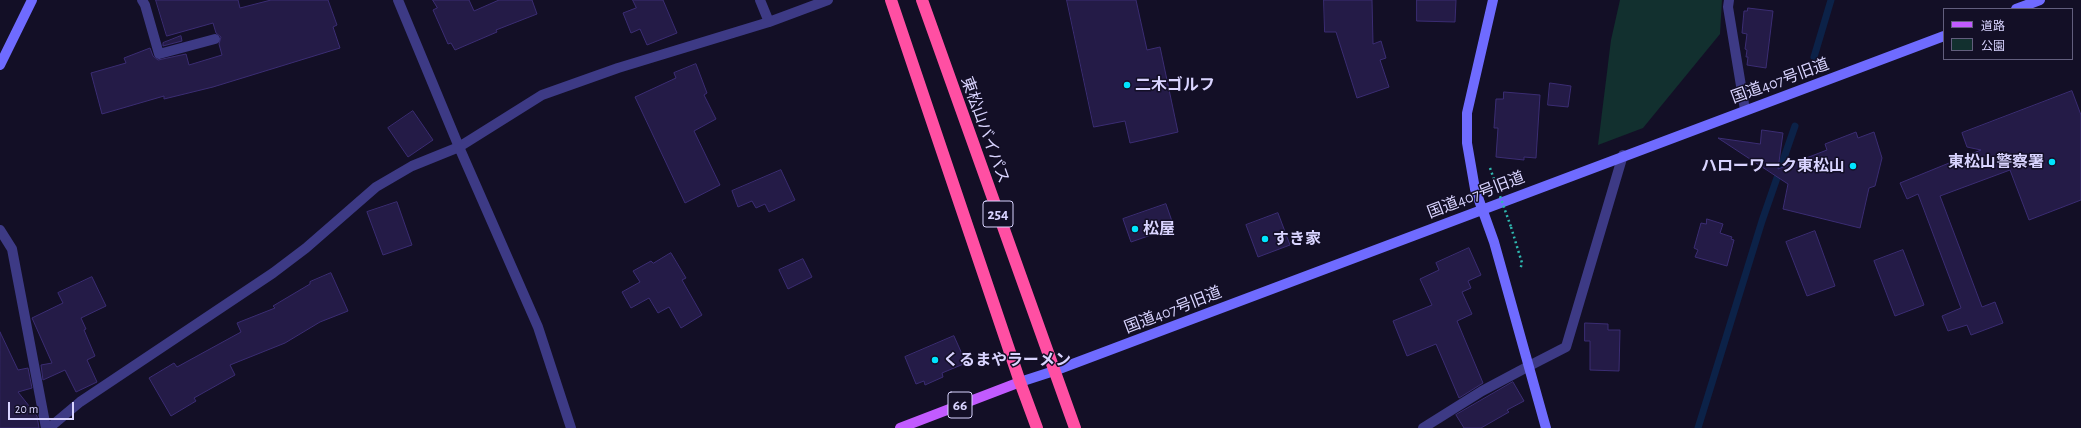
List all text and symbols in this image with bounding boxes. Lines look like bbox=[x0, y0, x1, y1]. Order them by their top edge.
legend bbox=[1943, 8, 2073, 60]
text: 道路 bbox=[1981, 20, 2005, 32]
text: 公園 bbox=[1981, 40, 2005, 52]
street label: 国道407号旧道 bbox=[1728, 54, 1832, 108]
street label: 東松山バイパス bbox=[957, 74, 1013, 186]
place label: 二木ゴルフ bbox=[1135, 75, 1215, 95]
marker: 二木ゴルフ bbox=[1122, 80, 1132, 90]
place label: 東松山警察署 bbox=[1948, 152, 2044, 172]
place label: ハローワーク東松山 bbox=[1701, 156, 1845, 176]
marker: 東松山警察署 bbox=[2047, 157, 2057, 167]
marker: ハローワーク東松山 bbox=[1848, 161, 1858, 171]
street label: 国道407号旧道 bbox=[1425, 168, 1527, 222]
road number: 254 bbox=[983, 201, 1013, 227]
place label: 松屋 bbox=[1143, 219, 1175, 239]
marker: 松屋 bbox=[1130, 224, 1140, 234]
place label: すき家 bbox=[1273, 229, 1321, 249]
marker: すき家 bbox=[1260, 234, 1270, 244]
street label: 国道407号旧道 bbox=[1122, 283, 1224, 337]
place label: くるまやラーメン bbox=[943, 350, 1071, 370]
marker: くるまやラーメン bbox=[930, 355, 940, 365]
road number: 66 bbox=[948, 392, 972, 418]
scale bar bbox=[10, 394, 76, 420]
text: 20 m bbox=[15, 403, 38, 415]

